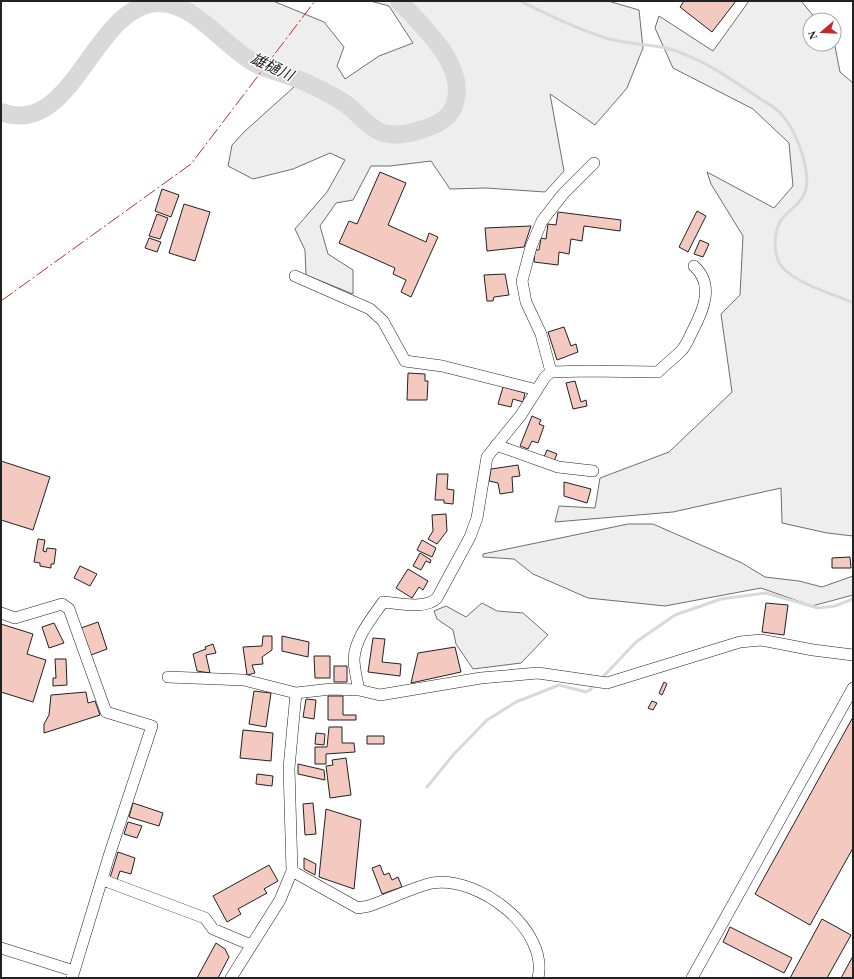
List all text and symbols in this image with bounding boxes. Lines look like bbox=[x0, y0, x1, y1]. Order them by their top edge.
north arrow bbox=[802, 12, 842, 52]
text: N bbox=[806, 29, 820, 41]
water label: 雄樋川 bbox=[248, 50, 298, 85]

